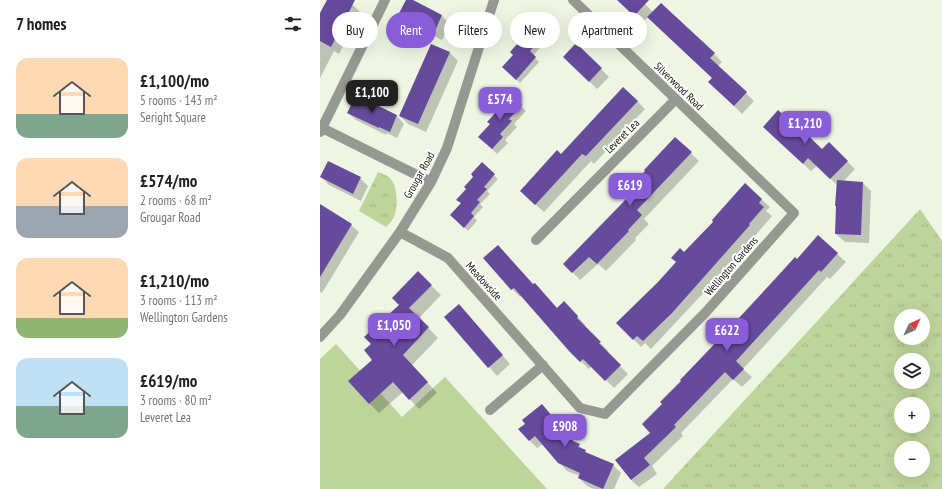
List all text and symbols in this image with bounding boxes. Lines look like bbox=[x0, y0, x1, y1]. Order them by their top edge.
chip: Buy bbox=[332, 12, 378, 48]
chip: Rent bbox=[386, 12, 436, 48]
chip: Filters bbox=[444, 12, 502, 48]
chip: New bbox=[510, 12, 560, 48]
chip: Apartment bbox=[568, 12, 647, 48]
text: 7 homes bbox=[16, 13, 67, 35]
icon: filters bbox=[282, 13, 304, 35]
street label: Silverwood Road bbox=[651, 59, 707, 113]
text: £1,100/mo bbox=[140, 70, 209, 92]
icon: home bbox=[48, 74, 96, 122]
pin: £1,100 bbox=[339, 80, 405, 114]
text: £1,100 bbox=[355, 84, 389, 101]
pin: £574 bbox=[476, 87, 524, 121]
text: £574 bbox=[488, 91, 512, 108]
text: 5 rooms · 143 m² bbox=[140, 92, 218, 109]
text: Seright Square bbox=[140, 109, 206, 126]
pin: £1,210 bbox=[772, 111, 838, 145]
text: £1,210 bbox=[788, 115, 822, 132]
street label: Leveret Lea bbox=[602, 116, 642, 156]
street label: Grougar Road bbox=[400, 149, 438, 201]
text: £574/mo bbox=[140, 170, 197, 192]
pin: £619 bbox=[606, 173, 654, 207]
icon: home bbox=[48, 174, 96, 222]
text: £619 bbox=[618, 177, 642, 194]
text: 2 rooms · 68 m² bbox=[140, 192, 212, 209]
text: Grougar Road bbox=[140, 209, 201, 226]
street label: Wellington Gardens bbox=[701, 233, 761, 299]
street label: Meadowside bbox=[463, 259, 505, 304]
text: £1,210/mo bbox=[140, 270, 209, 292]
icon: home bbox=[48, 274, 96, 322]
text: 3 rooms · 113 m² bbox=[140, 292, 218, 309]
text: Wellington Gardens bbox=[140, 309, 228, 326]
north arrow bbox=[894, 309, 930, 345]
map controls bbox=[894, 309, 930, 477]
pin: £1,050 bbox=[361, 313, 427, 347]
text: £1,050 bbox=[377, 317, 411, 334]
pin: £622 bbox=[703, 318, 751, 352]
text: £622 bbox=[715, 322, 739, 339]
button: layers bbox=[894, 353, 930, 389]
text: £619/mo bbox=[140, 370, 197, 392]
icon: home bbox=[48, 374, 96, 422]
text: 3 rooms · 80 m² bbox=[140, 392, 212, 409]
button: + bbox=[894, 397, 930, 433]
text: Leveret Lea bbox=[140, 409, 191, 426]
pin: £908 bbox=[541, 414, 589, 448]
text: £908 bbox=[553, 418, 577, 435]
button: − bbox=[894, 441, 930, 477]

